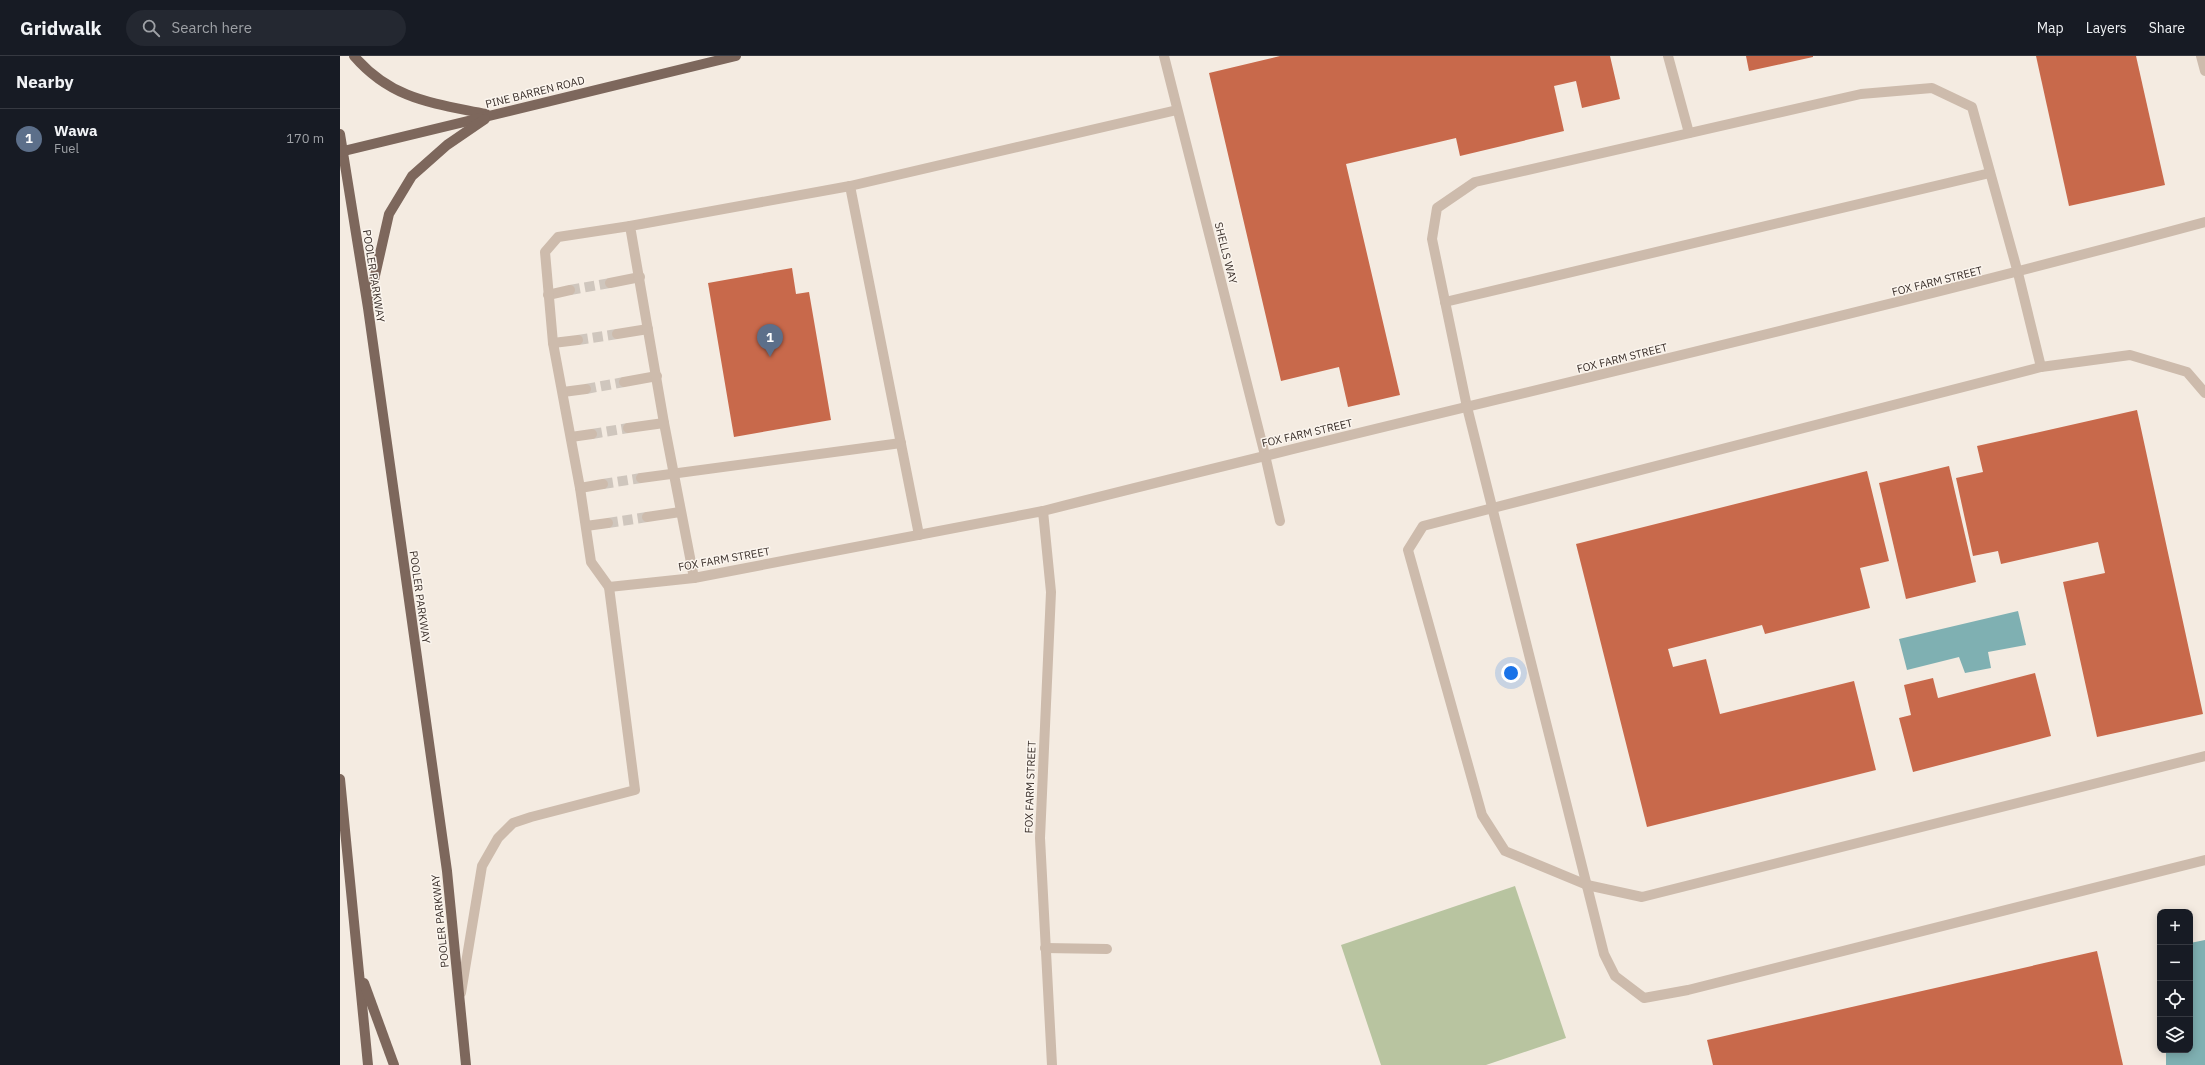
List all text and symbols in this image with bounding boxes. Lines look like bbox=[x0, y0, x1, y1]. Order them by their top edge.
search box bbox=[126, 10, 406, 46]
text: Gridwalk bbox=[20, 16, 102, 40]
icon: search bbox=[140, 17, 162, 39]
text: Search here bbox=[172, 18, 252, 37]
text: Map bbox=[2037, 19, 2064, 37]
text: Layers bbox=[2086, 19, 2127, 37]
text: Share bbox=[2149, 19, 2185, 37]
text: Nearby bbox=[16, 71, 74, 93]
street label: PINE BARREN ROAD bbox=[484, 73, 586, 111]
text: Wawa bbox=[54, 121, 98, 140]
text: 1 bbox=[25, 130, 33, 147]
text: 170 m bbox=[286, 130, 324, 147]
text: Fuel bbox=[54, 140, 79, 157]
street label: SHELLS WAY bbox=[1212, 221, 1241, 286]
street label: POOLER PARKWAY bbox=[360, 229, 388, 324]
street label: FOX FARM STREET bbox=[1890, 263, 1984, 299]
pin: 1 bbox=[757, 324, 783, 357]
street label: FOX FARM STREET bbox=[1575, 340, 1669, 376]
street label: FOX FARM STREET bbox=[1260, 416, 1355, 450]
street label: FOX FARM STREET bbox=[677, 544, 772, 574]
street label: POOLER PARKWAY bbox=[407, 550, 434, 645]
your location bbox=[1501, 663, 1521, 683]
street label: FOX FARM STREET bbox=[1021, 740, 1039, 834]
street label: POOLER PARKWAY bbox=[428, 873, 452, 968]
map controls bbox=[2157, 909, 2193, 1053]
button: + bbox=[2157, 909, 2193, 945]
button: − bbox=[2157, 945, 2193, 981]
button: locate bbox=[2157, 981, 2193, 1017]
button: layers bbox=[2157, 1017, 2193, 1053]

